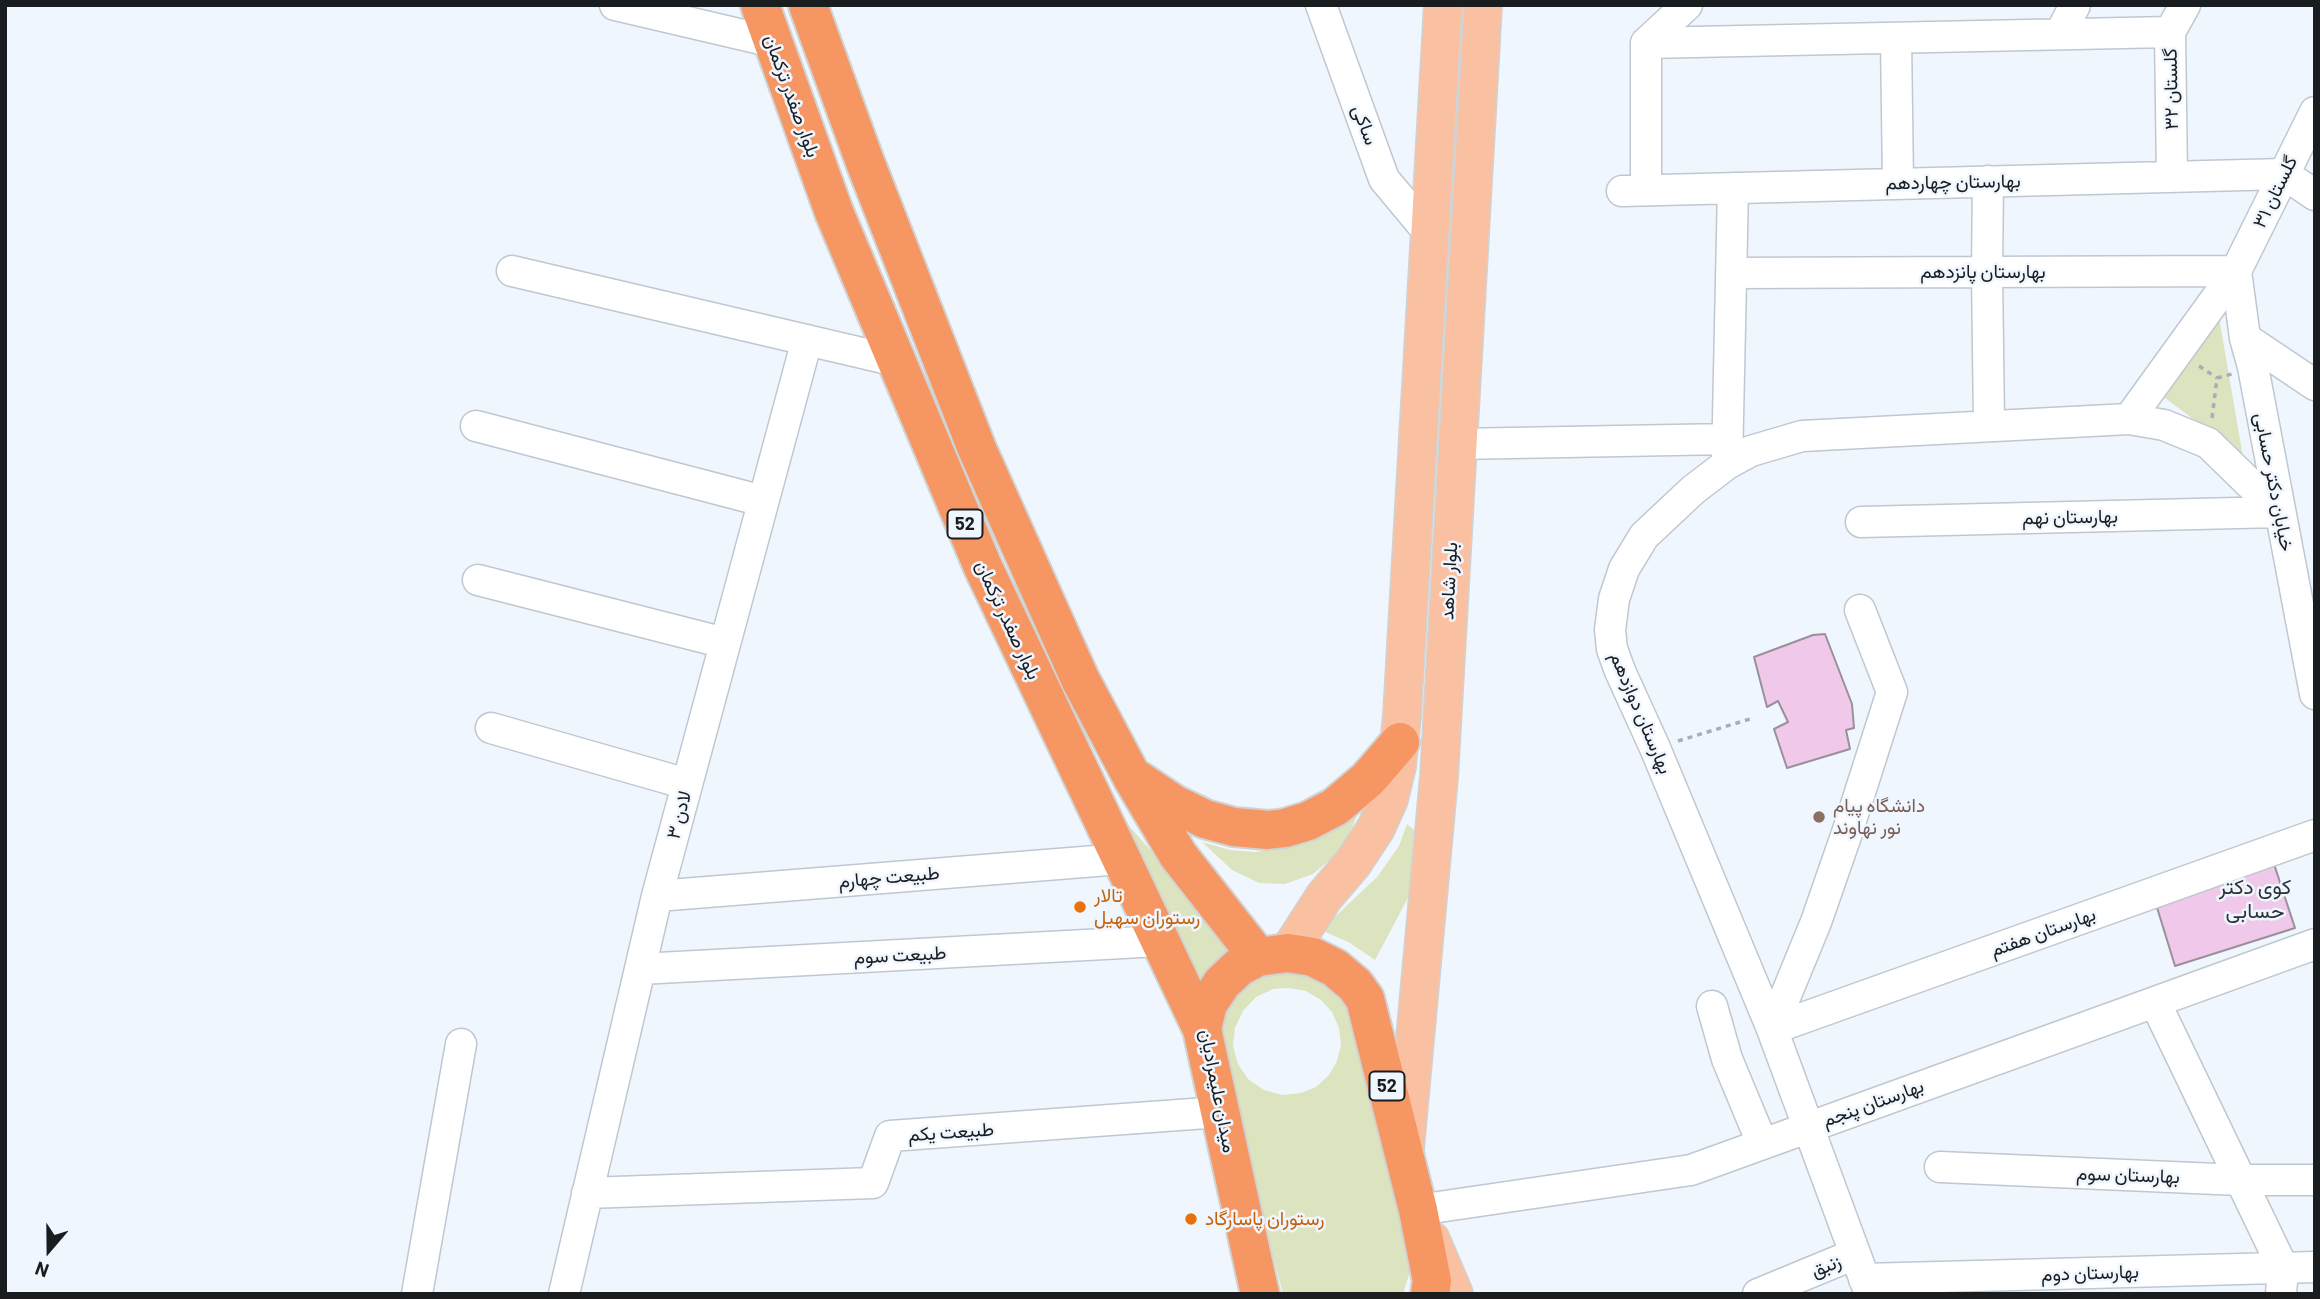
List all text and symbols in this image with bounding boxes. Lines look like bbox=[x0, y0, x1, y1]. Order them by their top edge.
street label: بلوار صفدر ترکمان bbox=[759, 31, 825, 161]
street label: گلستان ۳۲ bbox=[2159, 48, 2183, 130]
street label: ساکی bbox=[1347, 102, 1383, 148]
street label: گلستان ۳۱ bbox=[2248, 152, 2302, 232]
street label: بهارستان چهاردهم bbox=[1885, 169, 2021, 195]
street label: بهارستان پانزدهم bbox=[1920, 261, 2046, 283]
street label: خیابان دکتر حسابی bbox=[2249, 411, 2299, 553]
street label: بهارستان نهم bbox=[2022, 505, 2118, 529]
road number: 52 bbox=[948, 510, 982, 538]
street label: بلوار شاهد bbox=[1436, 541, 1462, 621]
street label: بلوار صفدر ترکمان bbox=[970, 557, 1046, 683]
street label: بهارستان دوازدهم bbox=[1605, 649, 1677, 777]
street label: لادن ۳ bbox=[662, 788, 696, 842]
place label: دانشگاه پیام نور نهاوند bbox=[1833, 795, 1925, 839]
marker: دانشگاه پیام نور نهاوند bbox=[1811, 809, 1827, 825]
street label: طبیعت چهارم bbox=[837, 861, 941, 893]
district label: کوی دکتر حسابی bbox=[2219, 874, 2291, 924]
place label: تالار رستوران سهیل bbox=[1094, 885, 1200, 929]
marker: تالار رستوران سهیل bbox=[1072, 899, 1088, 915]
street label: بهارستان هفتم bbox=[1987, 902, 2099, 962]
street label: طبیعت سوم bbox=[853, 941, 947, 969]
street label: میدان علیمرادیان bbox=[1195, 1027, 1241, 1155]
road number: 52 bbox=[1370, 1072, 1404, 1100]
street label: بهارستان پنجم bbox=[1819, 1074, 1927, 1132]
street label: طبیعت یکم bbox=[907, 1118, 995, 1146]
street label: بهارستان سوم bbox=[2076, 1162, 2180, 1188]
place label: رستوران پاسارگاد bbox=[1205, 1208, 1325, 1230]
marker: رستوران پاسارگاد bbox=[1183, 1211, 1199, 1227]
north arrow bbox=[14, 1215, 84, 1285]
street label: زنبق bbox=[1808, 1250, 1844, 1282]
text: N bbox=[32, 1257, 52, 1283]
street label: بهارستان دوم bbox=[2041, 1260, 2139, 1286]

